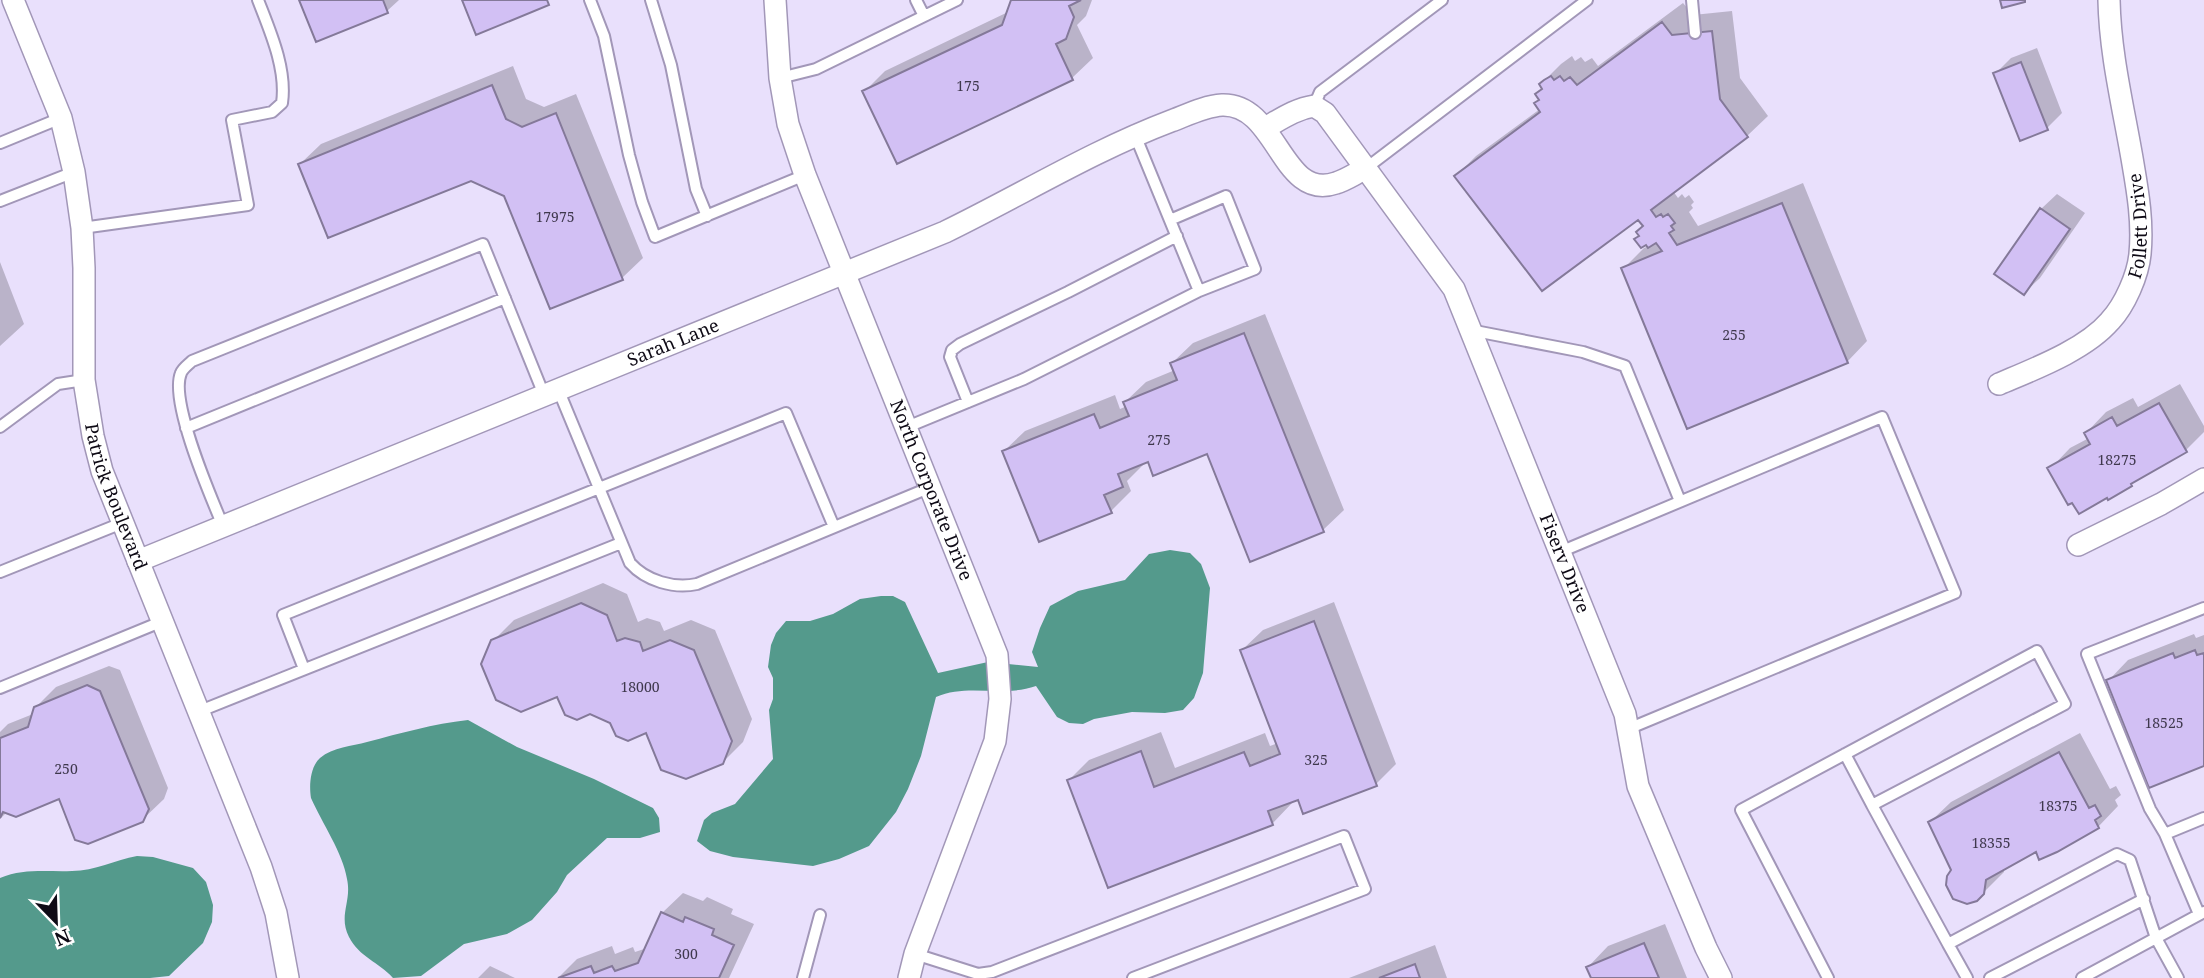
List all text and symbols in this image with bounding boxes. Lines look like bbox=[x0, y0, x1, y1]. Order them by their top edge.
house number: 175 bbox=[956, 76, 980, 95]
street label: Follett Drive bbox=[2122, 172, 2152, 282]
house number: 17975 bbox=[535, 207, 575, 226]
street label: Sarah Lane bbox=[623, 312, 722, 371]
house number: 255 bbox=[1722, 325, 1746, 344]
street label: North Corporate Drive bbox=[885, 396, 979, 584]
street label: Patrick Boulevard bbox=[80, 421, 154, 573]
house number: 275 bbox=[1147, 430, 1171, 449]
house number: 18275 bbox=[2097, 450, 2137, 469]
street label: Fiserv Drive bbox=[1535, 510, 1596, 616]
house number: 18000 bbox=[620, 677, 660, 696]
house number: 18525 bbox=[2144, 713, 2184, 732]
house number: 325 bbox=[1304, 750, 1328, 769]
house number: 250 bbox=[54, 759, 78, 778]
house number: 18375 bbox=[2038, 796, 2078, 815]
house number: 18355 bbox=[1971, 833, 2011, 852]
north arrow bbox=[21, 887, 91, 957]
text: N bbox=[51, 923, 75, 953]
house number: 300 bbox=[674, 944, 698, 963]

